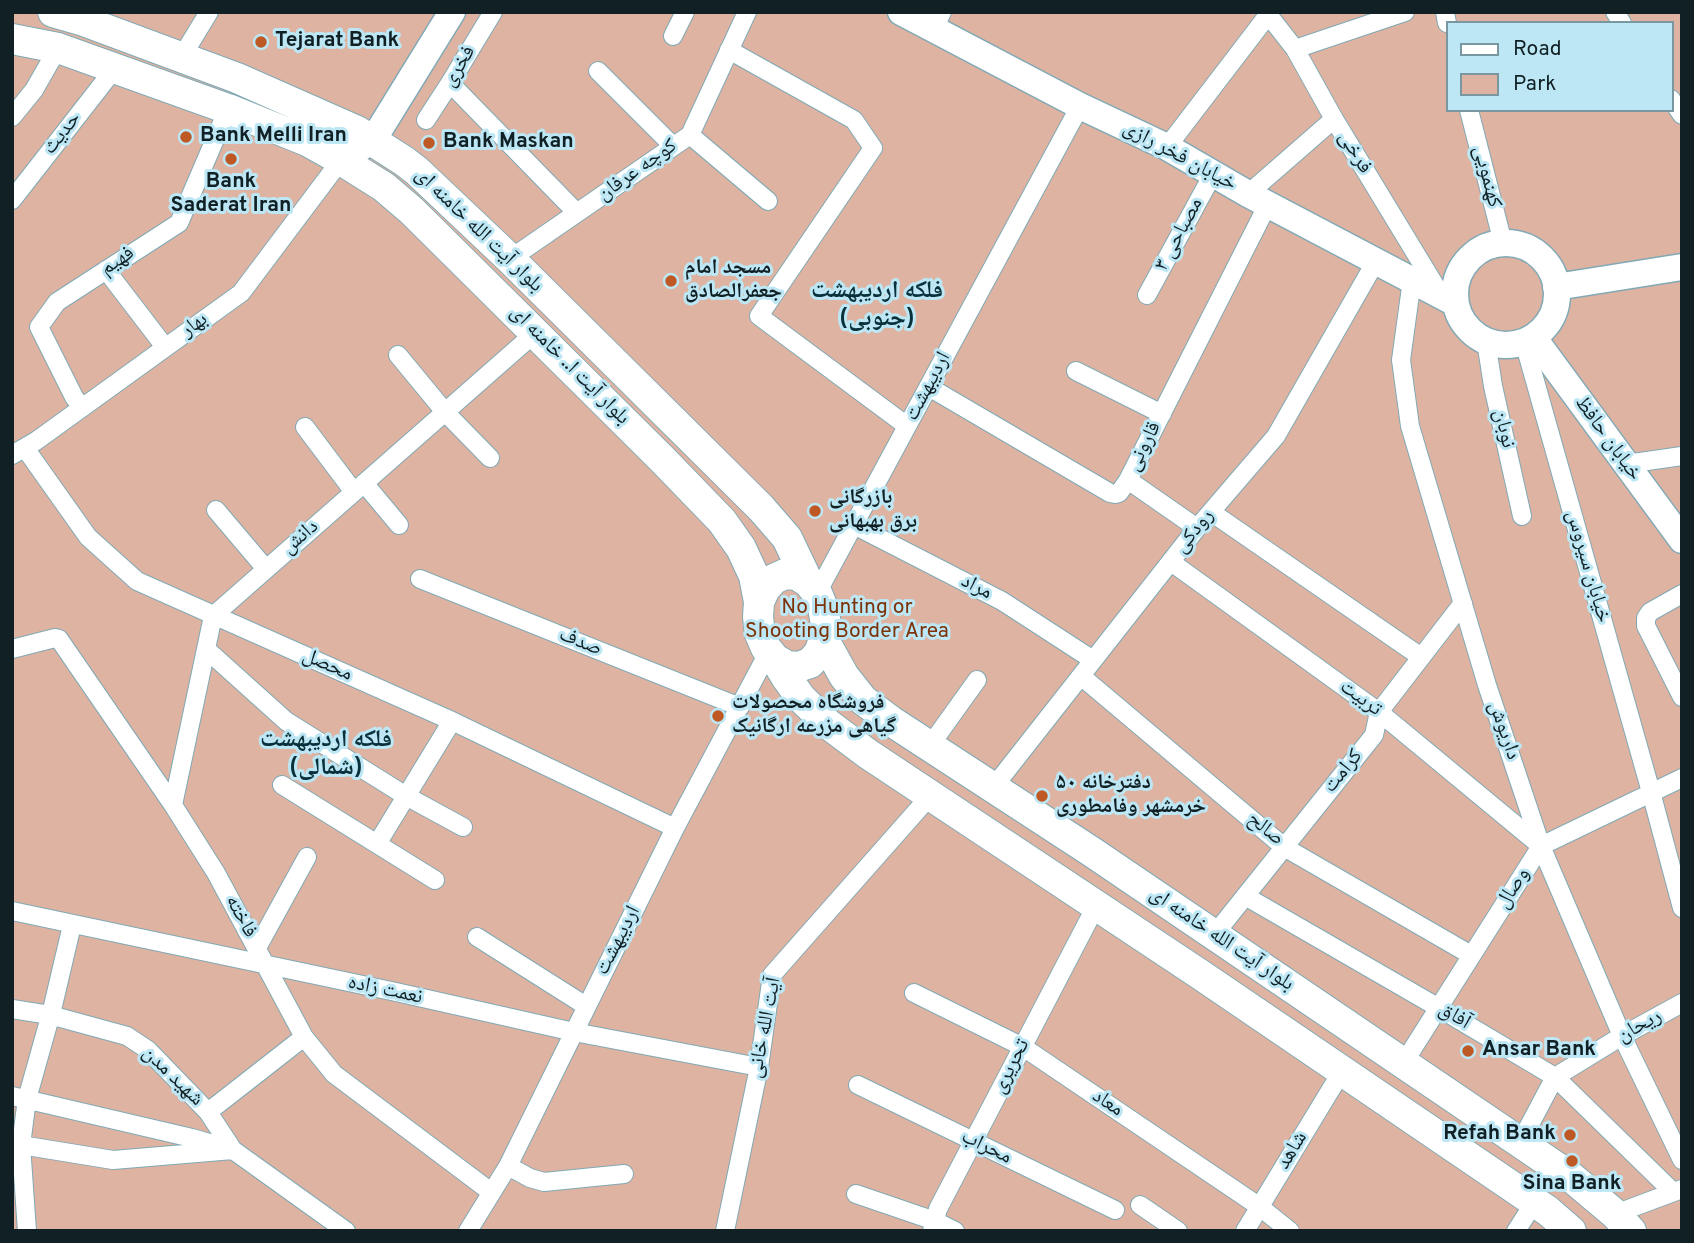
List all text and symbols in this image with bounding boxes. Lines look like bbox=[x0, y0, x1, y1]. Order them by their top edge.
legend bbox=[1446, 21, 1673, 112]
place label: Tejarat Bank bbox=[275, 29, 399, 55]
marker: Tejarat Bank bbox=[253, 34, 269, 50]
text: Road bbox=[1513, 36, 1562, 63]
street label: فخری bbox=[438, 42, 482, 92]
text: Park bbox=[1513, 71, 1556, 98]
street label: حدیث bbox=[38, 107, 88, 161]
street label: خیابان فخر رازی bbox=[1118, 117, 1240, 197]
place label: Bank Melli Iran bbox=[200, 124, 347, 150]
street label: فرخی bbox=[1332, 127, 1376, 179]
marker: Bank Melli Iran bbox=[178, 129, 194, 145]
place label: Bank Maskan bbox=[443, 130, 574, 156]
street label: کوچه عرفان bbox=[593, 134, 683, 208]
marker: Bank Maskan bbox=[421, 135, 437, 151]
street label: کهنمویی bbox=[1466, 143, 1506, 211]
marker: Bank Saderat Iran bbox=[223, 151, 239, 167]
street label: بلوار آیت الله خامنه ای bbox=[409, 163, 547, 299]
place label: Bank Saderat Iran bbox=[171, 170, 291, 220]
street label: مصباحی ۳ bbox=[1150, 194, 1210, 276]
street label: فهیم bbox=[96, 242, 140, 282]
place label: مسجد امام جعفرالصادق bbox=[685, 256, 782, 306]
marker: مسجد امام جعفرالصادق bbox=[663, 273, 679, 289]
district label: فلکه اردیبهشت (جنوبی) bbox=[811, 278, 943, 334]
street label: بلوار آیت ا.. خامنه ای bbox=[504, 301, 634, 431]
street label: بهار bbox=[177, 308, 213, 344]
street label: اردیبهشت bbox=[900, 348, 958, 426]
street label: خیابان حافظ bbox=[1568, 392, 1646, 486]
street label: نوبان bbox=[1486, 407, 1520, 451]
street label: قارونی bbox=[1122, 418, 1168, 476]
place label: بازرگانی برق بهبهانی bbox=[829, 486, 917, 536]
marker: بازرگانی برق بهبهانی bbox=[807, 503, 823, 519]
street label: رودکی bbox=[1170, 505, 1220, 559]
street label: خیابان سیروس bbox=[1559, 508, 1615, 626]
street label: دانش bbox=[277, 515, 325, 561]
street label: مراد bbox=[956, 570, 996, 606]
park label: No Hunting or Shooting Border Area bbox=[745, 596, 949, 646]
street label: صدف bbox=[555, 623, 605, 663]
street label: محصل bbox=[298, 644, 356, 688]
street label: تربیت bbox=[1334, 675, 1386, 723]
place label: فروشگاه محصولات گیاهی مزرعه ارگانیک bbox=[732, 691, 896, 741]
street label: داریوش bbox=[1481, 698, 1525, 764]
marker: فروشگاه محصولات گیاهی مزرعه ارگانیک bbox=[710, 708, 726, 724]
district label: فلکه اردیبهشت (شمالی) bbox=[260, 727, 392, 783]
street label: کرامت bbox=[1319, 745, 1369, 799]
place label: دفترخانه ۵۰ خرمشهر وفامطوری bbox=[1056, 771, 1206, 821]
marker: دفترخانه ۵۰ خرمشهر وفامطوری bbox=[1034, 788, 1050, 804]
street label: صالح bbox=[1241, 808, 1289, 852]
street label: وصال bbox=[1491, 864, 1537, 914]
street label: بلوار آیت الله خامنه ای bbox=[1144, 882, 1298, 998]
street label: فاخته bbox=[218, 891, 262, 943]
street label: اردیبهشت bbox=[591, 902, 647, 980]
street label: نعمت زاده bbox=[345, 971, 425, 1011]
street label: آیت الله خانی bbox=[744, 975, 788, 1081]
street label: آفاق bbox=[1433, 998, 1475, 1036]
street label: ریحان bbox=[1613, 1005, 1667, 1049]
street label: تحریری bbox=[988, 1035, 1036, 1099]
place label: Ansar Bank bbox=[1482, 1038, 1596, 1064]
street label: شهید مدن bbox=[136, 1042, 208, 1112]
marker: Ansar Bank bbox=[1460, 1043, 1476, 1059]
street label: معاد bbox=[1087, 1085, 1127, 1123]
place label: Refah Bank bbox=[1443, 1122, 1556, 1148]
street label: محراب bbox=[957, 1125, 1015, 1171]
street label: شاهد bbox=[1272, 1127, 1314, 1175]
marker: Refah Bank bbox=[1562, 1127, 1578, 1143]
marker: Sina Bank bbox=[1564, 1153, 1580, 1169]
place label: Sina Bank bbox=[1523, 1172, 1621, 1198]

